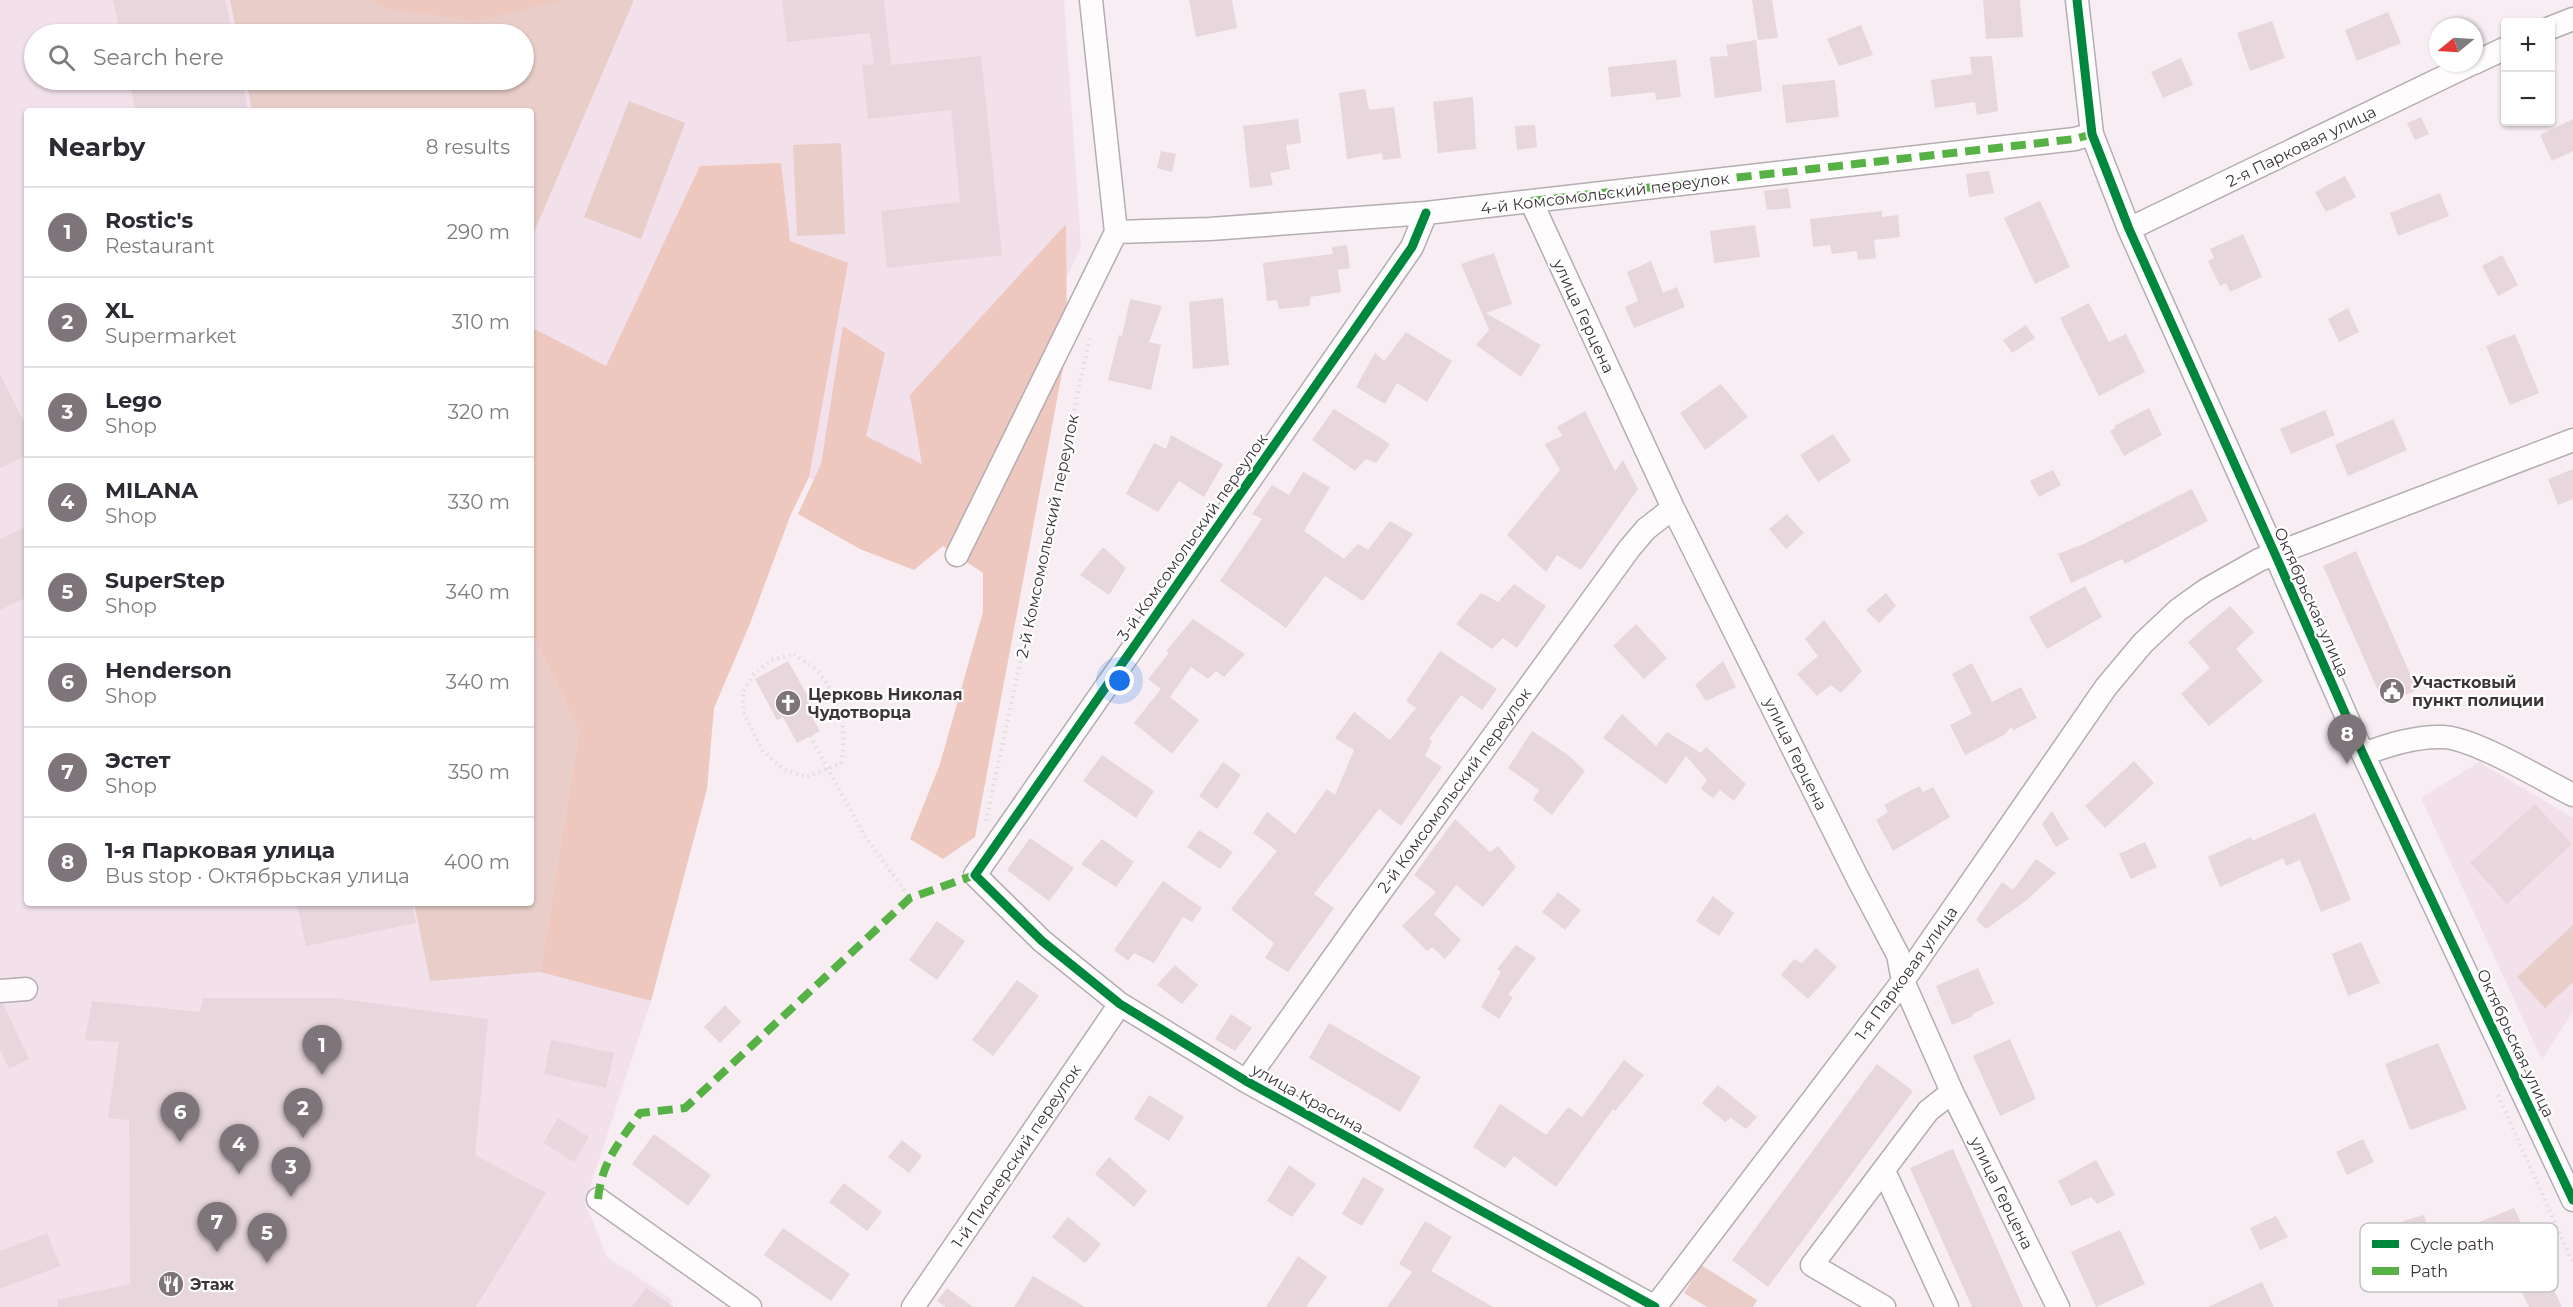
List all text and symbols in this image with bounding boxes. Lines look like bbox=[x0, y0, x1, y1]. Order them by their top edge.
north arrow bbox=[2429, 18, 2483, 72]
map controls bbox=[2501, 18, 2555, 126]
button: + bbox=[2501, 18, 2555, 72]
search box bbox=[24, 24, 534, 90]
icon: search bbox=[45, 41, 78, 74]
text: Search here bbox=[93, 44, 224, 71]
button: − bbox=[2501, 72, 2555, 126]
street label: 2-я Парковая улица bbox=[2223, 102, 2379, 191]
text: Nearby bbox=[48, 131, 145, 163]
text: 8 results bbox=[426, 135, 510, 159]
street label: 4-й Комсомольский переулок bbox=[1480, 169, 1731, 218]
text: Rostic's bbox=[105, 207, 193, 234]
text: 1 bbox=[64, 220, 71, 244]
text: 290 m bbox=[447, 220, 510, 244]
text: Restaurant bbox=[105, 234, 215, 258]
street label: улица Герцена bbox=[1548, 255, 1618, 376]
text: XL bbox=[105, 297, 134, 324]
text: 2 bbox=[62, 310, 73, 334]
text: 310 m bbox=[452, 310, 510, 334]
text: Supermarket bbox=[105, 324, 237, 348]
text: Lego bbox=[105, 387, 162, 414]
text: 3 bbox=[62, 400, 73, 424]
text: 320 m bbox=[448, 400, 510, 424]
street label: 2-й Комсомольский переулок bbox=[1012, 412, 1083, 660]
text: Shop bbox=[105, 414, 157, 438]
street label: 3-й Комсомольский переулок bbox=[1113, 429, 1272, 645]
text: MILANA bbox=[105, 477, 198, 504]
text: 4 bbox=[61, 490, 74, 514]
text: 330 m bbox=[448, 490, 510, 514]
text: Shop bbox=[105, 504, 157, 528]
street label: Октябрьская улица bbox=[2270, 524, 2353, 680]
text: SuperStep bbox=[105, 567, 225, 594]
text: 5 bbox=[62, 580, 73, 604]
text: 340 m bbox=[446, 580, 510, 604]
text: Shop bbox=[105, 594, 157, 618]
text: Henderson bbox=[105, 657, 232, 684]
your location bbox=[1105, 666, 1134, 695]
text: 6 bbox=[61, 670, 74, 694]
text: 340 m bbox=[446, 670, 510, 694]
place label: Участковый пункт полиции bbox=[2412, 673, 2544, 710]
public building icon: Участковый пункт полиции bbox=[2377, 676, 2407, 706]
street label: 2-й Комсомольский переулок bbox=[1374, 683, 1536, 897]
text: Shop bbox=[105, 684, 157, 708]
place label: Церковь Николая Чудотворца bbox=[808, 685, 963, 722]
church icon: Церковь Николая Чудотворца bbox=[773, 688, 803, 718]
street label: улица Герцена bbox=[1760, 694, 1831, 814]
pin: 8 bbox=[2328, 714, 2366, 764]
text: Эстет bbox=[105, 747, 171, 774]
text: 7 bbox=[61, 760, 74, 784]
text: 350 m bbox=[448, 760, 510, 784]
text: Shop bbox=[105, 774, 157, 798]
text: 1-я Парковая улица bbox=[105, 837, 335, 864]
text: 8 bbox=[61, 850, 74, 874]
text: 400 m bbox=[444, 850, 510, 874]
text: Bus stop · Октябрьская улица bbox=[105, 864, 410, 888]
street label: 1-я Парковая улица bbox=[1851, 903, 1961, 1044]
street label: Октябрьская улица bbox=[2473, 966, 2558, 1120]
pin: 1 bbox=[302, 1026, 342, 1075]
street label: улица Красина bbox=[1247, 1059, 1367, 1137]
street label: 1-й Пионерский переулок bbox=[948, 1060, 1085, 1252]
pin: 2 bbox=[284, 1088, 322, 1138]
pin: 6 bbox=[160, 1092, 200, 1142]
pin: 4 bbox=[220, 1124, 258, 1174]
street label: улица Герцена bbox=[1966, 1133, 2037, 1253]
pin: 3 bbox=[272, 1148, 310, 1197]
pin: 7 bbox=[198, 1202, 236, 1252]
pin: 5 bbox=[248, 1214, 286, 1263]
legend bbox=[2360, 1223, 2558, 1292]
text: Cycle path bbox=[2410, 1235, 2494, 1254]
text: Path bbox=[2410, 1262, 2448, 1281]
restaurant icon: Этаж bbox=[156, 1269, 186, 1299]
place label: Этаж bbox=[190, 1275, 235, 1294]

